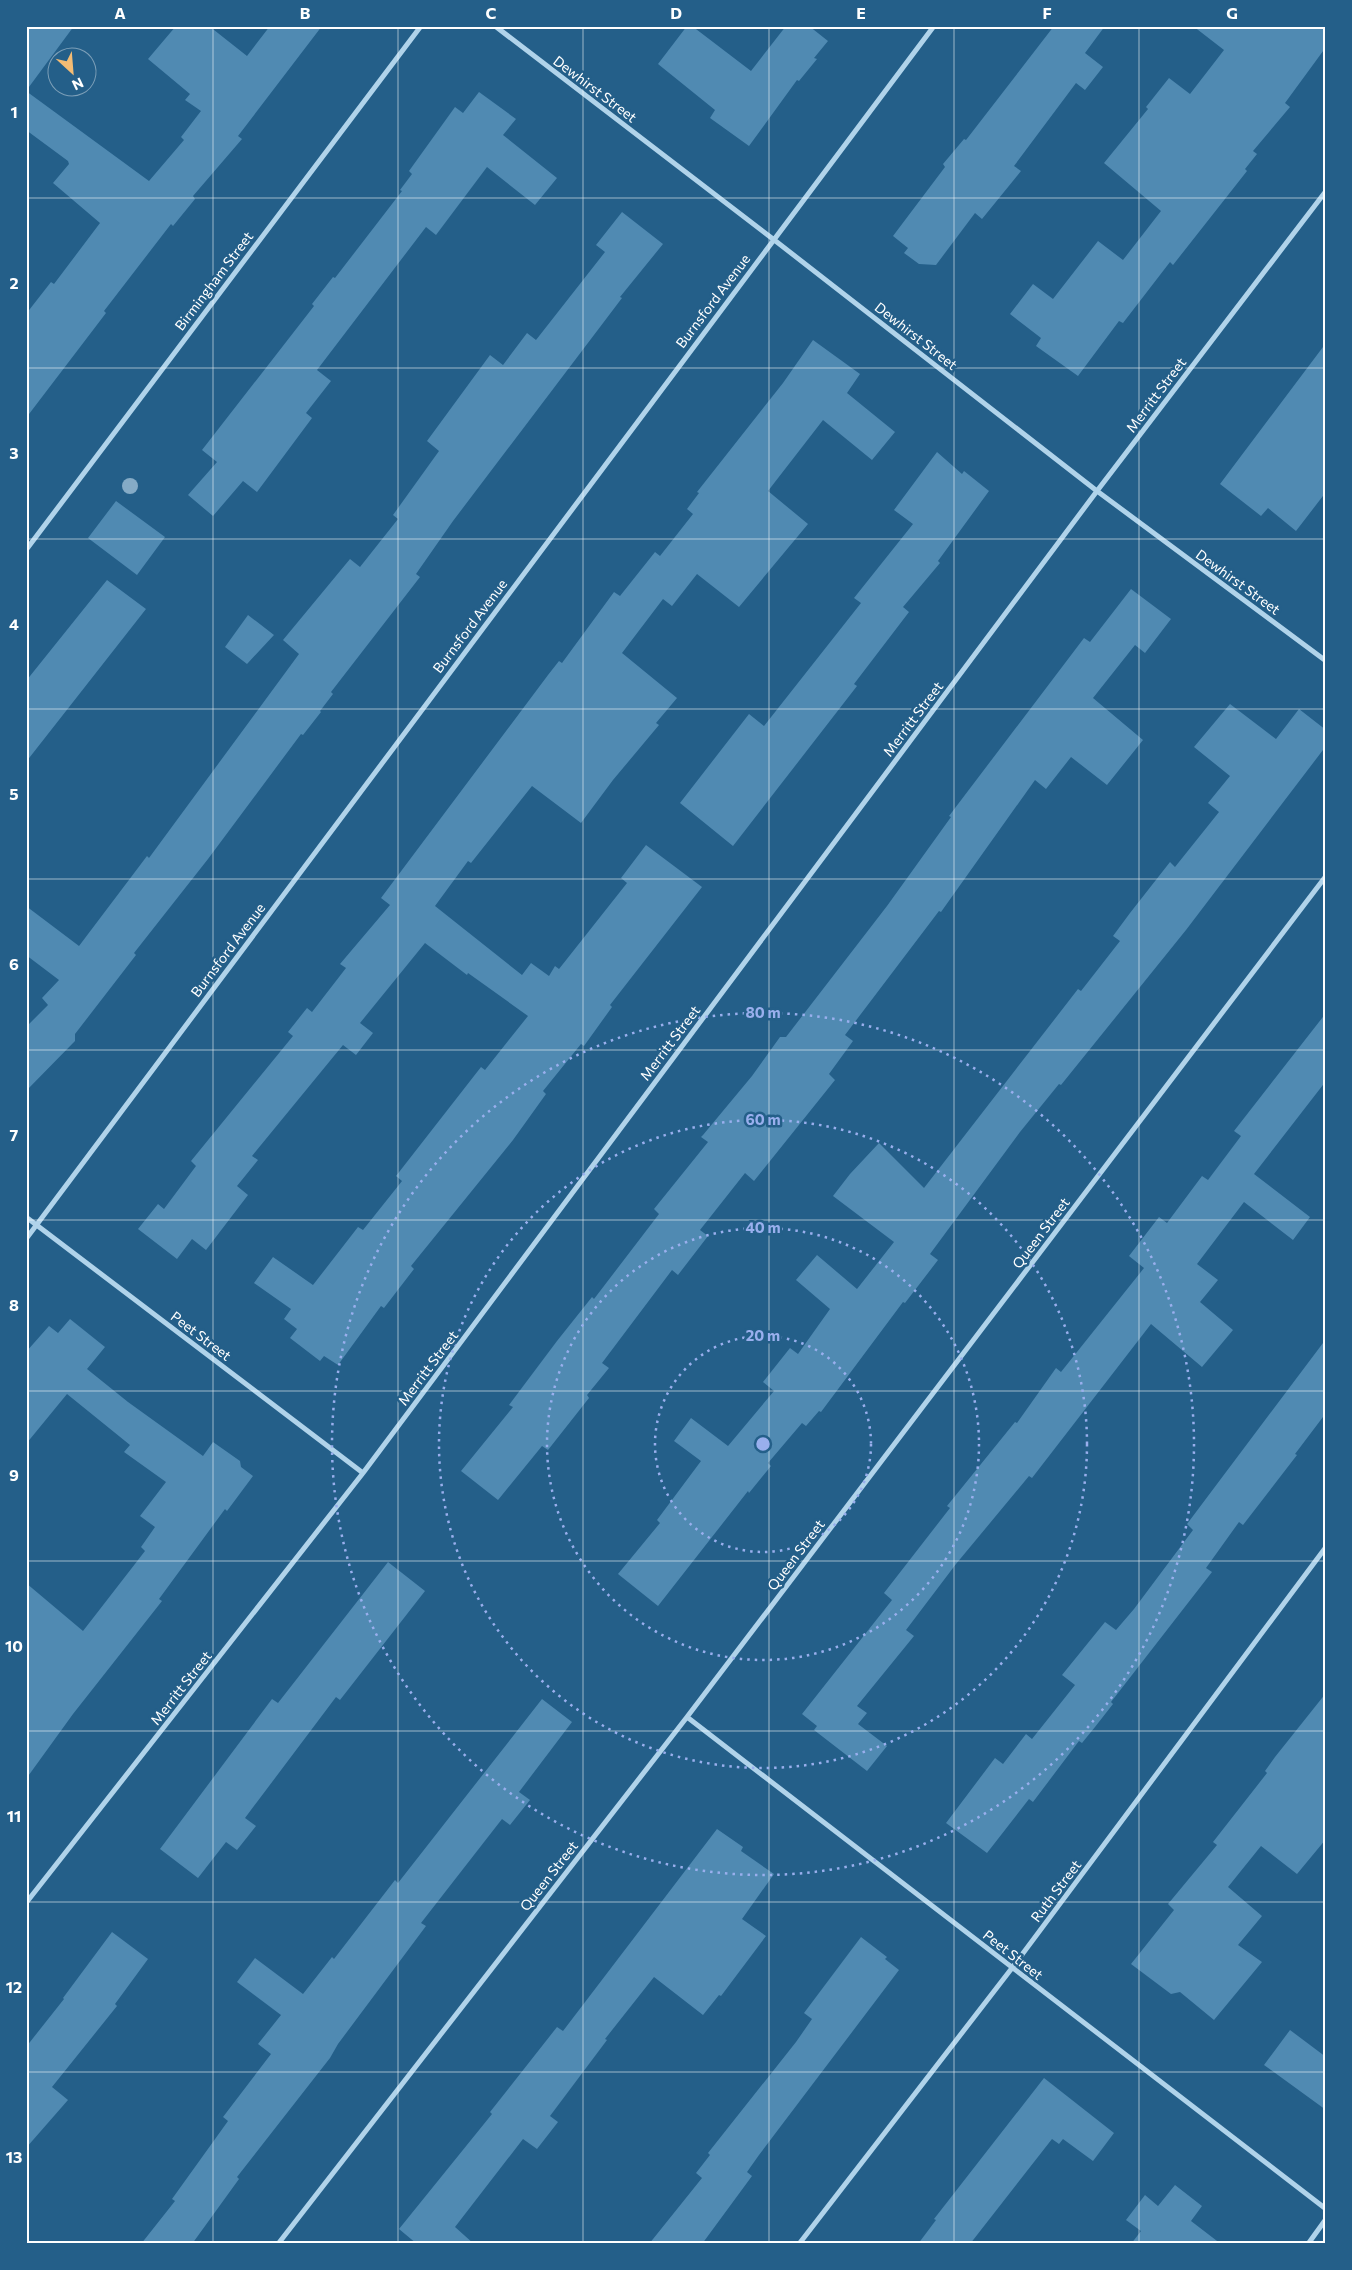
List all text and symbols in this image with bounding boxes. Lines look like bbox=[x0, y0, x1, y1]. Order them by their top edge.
text: A bbox=[114, 3, 126, 22]
text: B bbox=[300, 3, 311, 22]
text: C bbox=[486, 3, 497, 22]
text: D bbox=[670, 3, 682, 22]
text: E bbox=[856, 3, 866, 22]
text: F bbox=[1042, 3, 1052, 22]
text: G bbox=[1226, 3, 1238, 22]
north arrow bbox=[48, 48, 98, 98]
street label: Dewhirst Street bbox=[550, 52, 641, 126]
text: N bbox=[69, 74, 86, 94]
text: 1 bbox=[10, 102, 18, 121]
street label: Birmingham Street bbox=[171, 228, 256, 334]
street label: Burnsford Avenue bbox=[672, 250, 753, 351]
text: 2 bbox=[9, 273, 19, 292]
street label: Dewhirst Street bbox=[872, 298, 961, 373]
street label: Merritt Street bbox=[1122, 354, 1189, 435]
text: 3 bbox=[9, 443, 19, 462]
street label: Dewhirst Street bbox=[1193, 545, 1284, 618]
street label: Burnsford Avenue bbox=[429, 575, 510, 676]
text: 4 bbox=[9, 614, 19, 633]
street label: Merritt Street bbox=[879, 678, 946, 759]
text: 5 bbox=[9, 784, 19, 803]
street label: Burnsford Avenue bbox=[187, 899, 268, 1000]
text: 6 bbox=[9, 954, 19, 973]
street label: Merritt Street bbox=[636, 1002, 703, 1083]
text: 80 m bbox=[745, 1003, 781, 1021]
text: 60 m bbox=[745, 1110, 781, 1128]
text: 7 bbox=[10, 1125, 19, 1144]
street label: Queen Street bbox=[1008, 1194, 1073, 1271]
text: 40 m bbox=[745, 1218, 781, 1236]
text: 8 bbox=[9, 1295, 19, 1314]
street label: Peet Street bbox=[168, 1307, 235, 1364]
text: 20 m bbox=[746, 1326, 780, 1344]
street label: Merritt Street bbox=[394, 1327, 461, 1408]
centre of rings bbox=[754, 1435, 772, 1453]
text: 9 bbox=[9, 1465, 19, 1484]
street label: Queen Street bbox=[763, 1516, 828, 1593]
text: 10 bbox=[5, 1636, 23, 1655]
street label: Merritt Street bbox=[146, 1647, 215, 1728]
text: 11 bbox=[7, 1806, 21, 1825]
street label: Queen Street bbox=[516, 1837, 581, 1914]
street label: Ruth Street bbox=[1027, 1856, 1085, 1925]
street label: Peet Street bbox=[980, 1926, 1047, 1983]
text: 12 bbox=[6, 1977, 22, 1996]
text: 13 bbox=[6, 2147, 22, 2166]

